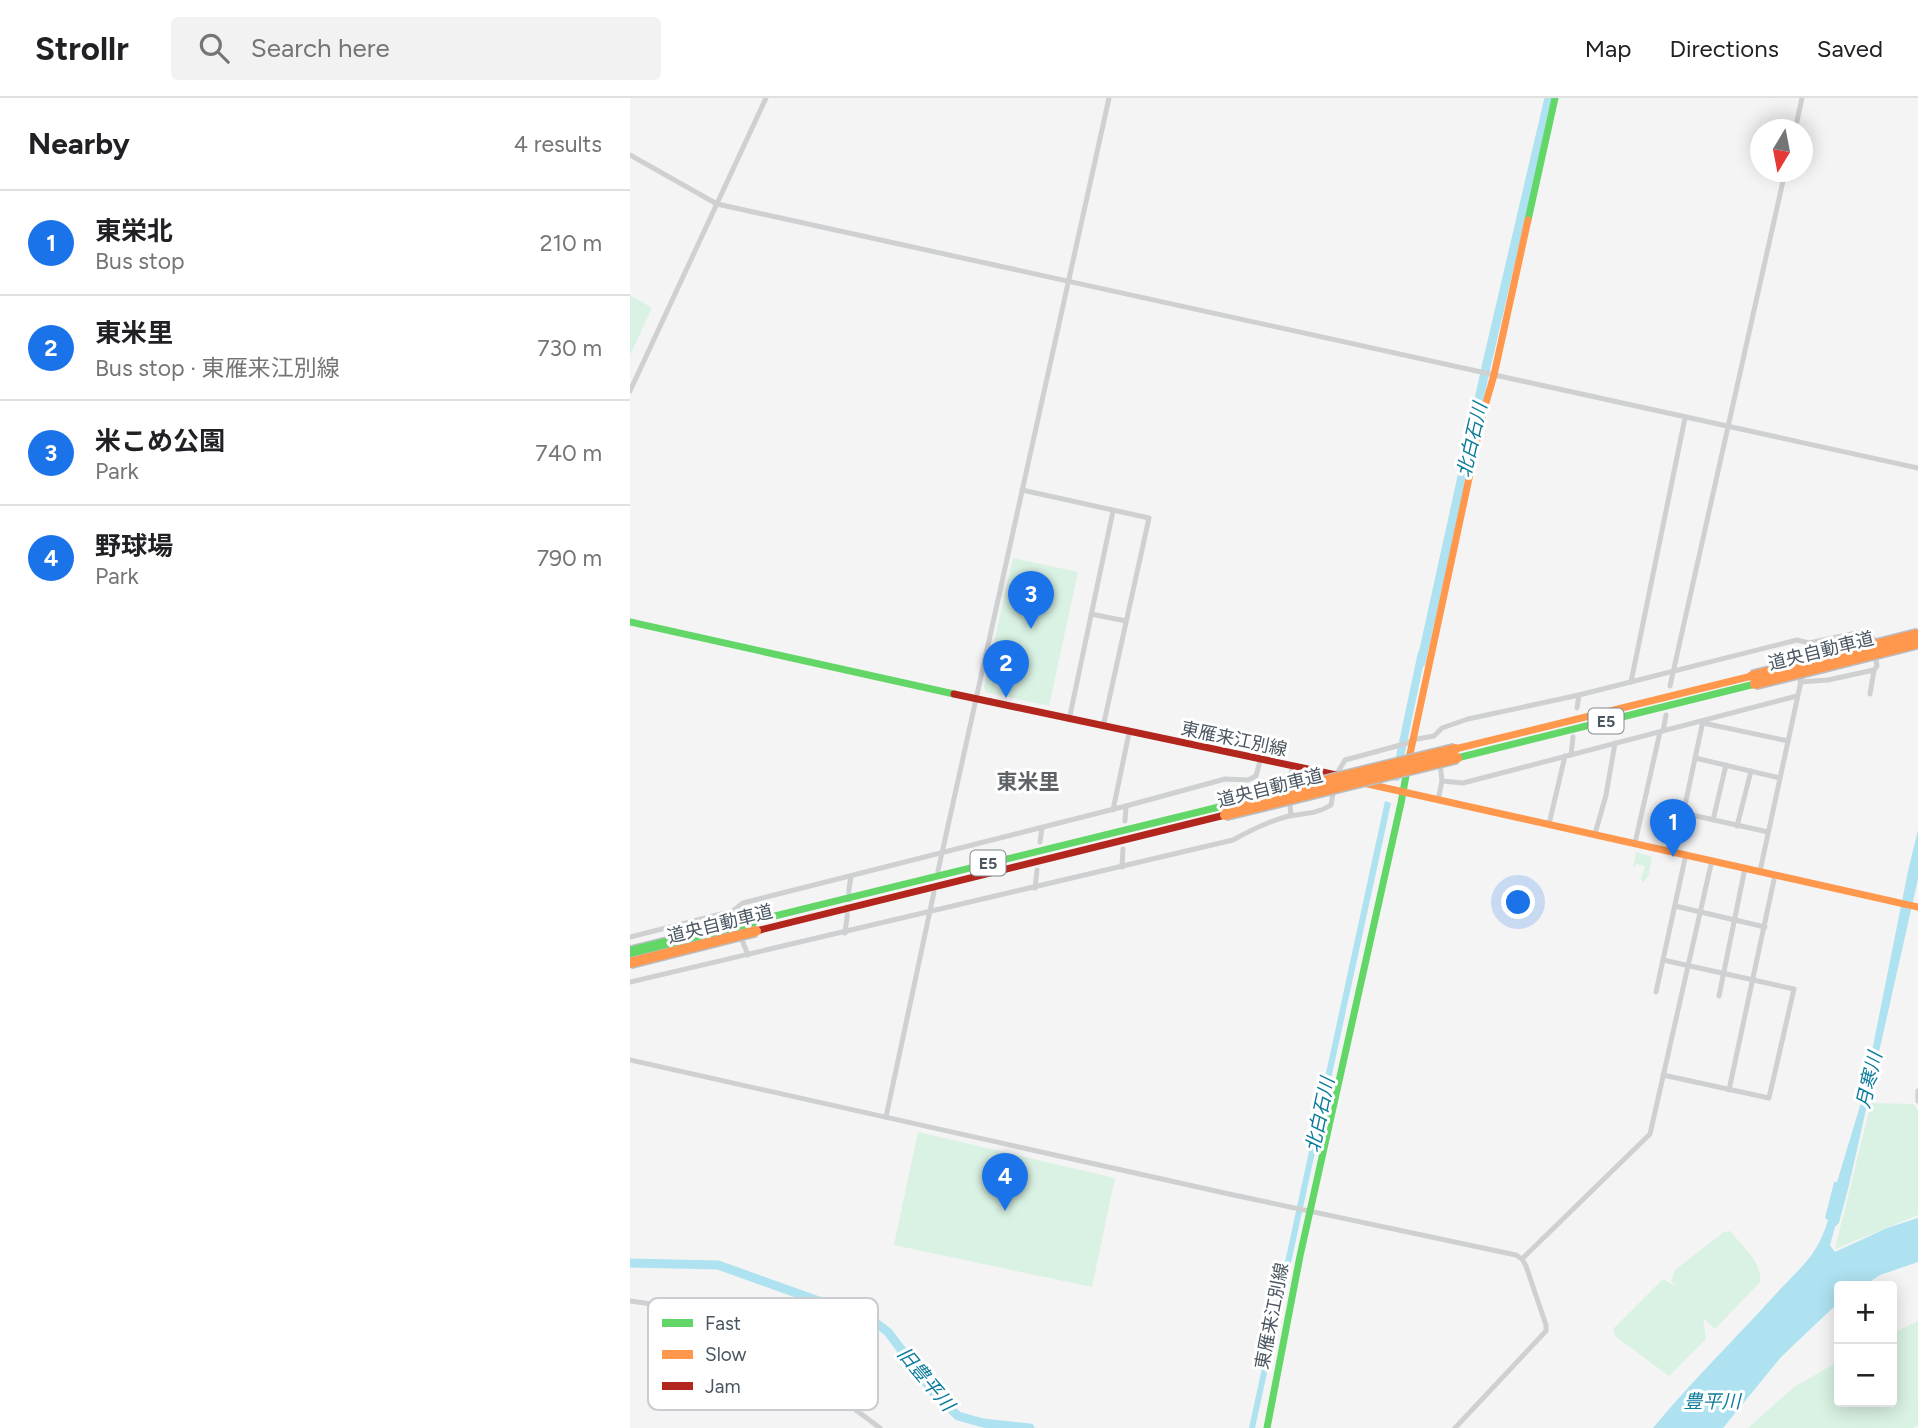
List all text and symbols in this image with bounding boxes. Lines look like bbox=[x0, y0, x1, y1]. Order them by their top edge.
search box bbox=[171, 17, 661, 80]
text: Strollr bbox=[35, 29, 129, 68]
icon: search bbox=[195, 29, 233, 67]
text: Search here bbox=[251, 32, 390, 64]
text: Map bbox=[1585, 34, 1631, 63]
text: Directions bbox=[1669, 34, 1779, 63]
text: Saved bbox=[1817, 34, 1883, 63]
north arrow bbox=[1750, 119, 1813, 182]
text: Nearby bbox=[28, 125, 130, 162]
text: 4 results bbox=[514, 130, 602, 158]
text: 東栄北 bbox=[95, 215, 173, 247]
text: 1 bbox=[46, 229, 56, 257]
text: 210 m bbox=[540, 229, 602, 257]
text: Bus stop bbox=[95, 247, 185, 275]
text: 東米里 bbox=[95, 317, 173, 349]
text: 2 bbox=[44, 334, 58, 362]
text: 730 m bbox=[537, 334, 602, 362]
text: Bus stop · 東雁来江別線 bbox=[95, 354, 340, 382]
water label: 北白石川 bbox=[1452, 398, 1492, 480]
text: 米こめ公園 bbox=[95, 425, 225, 457]
text: 3 bbox=[45, 439, 57, 467]
text: 740 m bbox=[535, 439, 602, 467]
text: Park bbox=[95, 457, 139, 485]
text: 野球場 bbox=[95, 530, 173, 562]
text: 4 bbox=[44, 544, 58, 572]
text: 790 m bbox=[537, 544, 602, 572]
text: Park bbox=[95, 562, 139, 590]
pin: 3 bbox=[1008, 571, 1054, 629]
street label: 道央自動車道 bbox=[1766, 627, 1876, 675]
pin: 2 bbox=[983, 640, 1029, 698]
road number: E5 bbox=[1588, 708, 1623, 734]
street label: 東雁来江別線 bbox=[1179, 717, 1289, 761]
street label: 道央自動車道 bbox=[1215, 764, 1325, 812]
district label: 東米里 bbox=[997, 769, 1060, 794]
pin: 1 bbox=[1650, 799, 1696, 857]
road number: E5 bbox=[970, 850, 1006, 876]
your location bbox=[1501, 885, 1535, 919]
street label: 道央自動車道 bbox=[665, 900, 775, 948]
water label: 月寒川 bbox=[1851, 1048, 1887, 1110]
water label: 北白石川 bbox=[1301, 1073, 1340, 1155]
pin: 4 bbox=[982, 1153, 1028, 1211]
street label: 東雁来江別線 bbox=[1251, 1261, 1293, 1371]
map controls bbox=[1834, 1281, 1897, 1407]
button: + bbox=[1834, 1281, 1897, 1344]
legend bbox=[648, 1298, 878, 1410]
text: Fast bbox=[705, 1312, 741, 1335]
water label: 旧豊平川 bbox=[893, 1342, 961, 1417]
text: Slow bbox=[705, 1343, 747, 1366]
button: − bbox=[1834, 1344, 1897, 1407]
text: Jam bbox=[705, 1375, 741, 1398]
water label: 豊平川 bbox=[1683, 1390, 1742, 1413]

